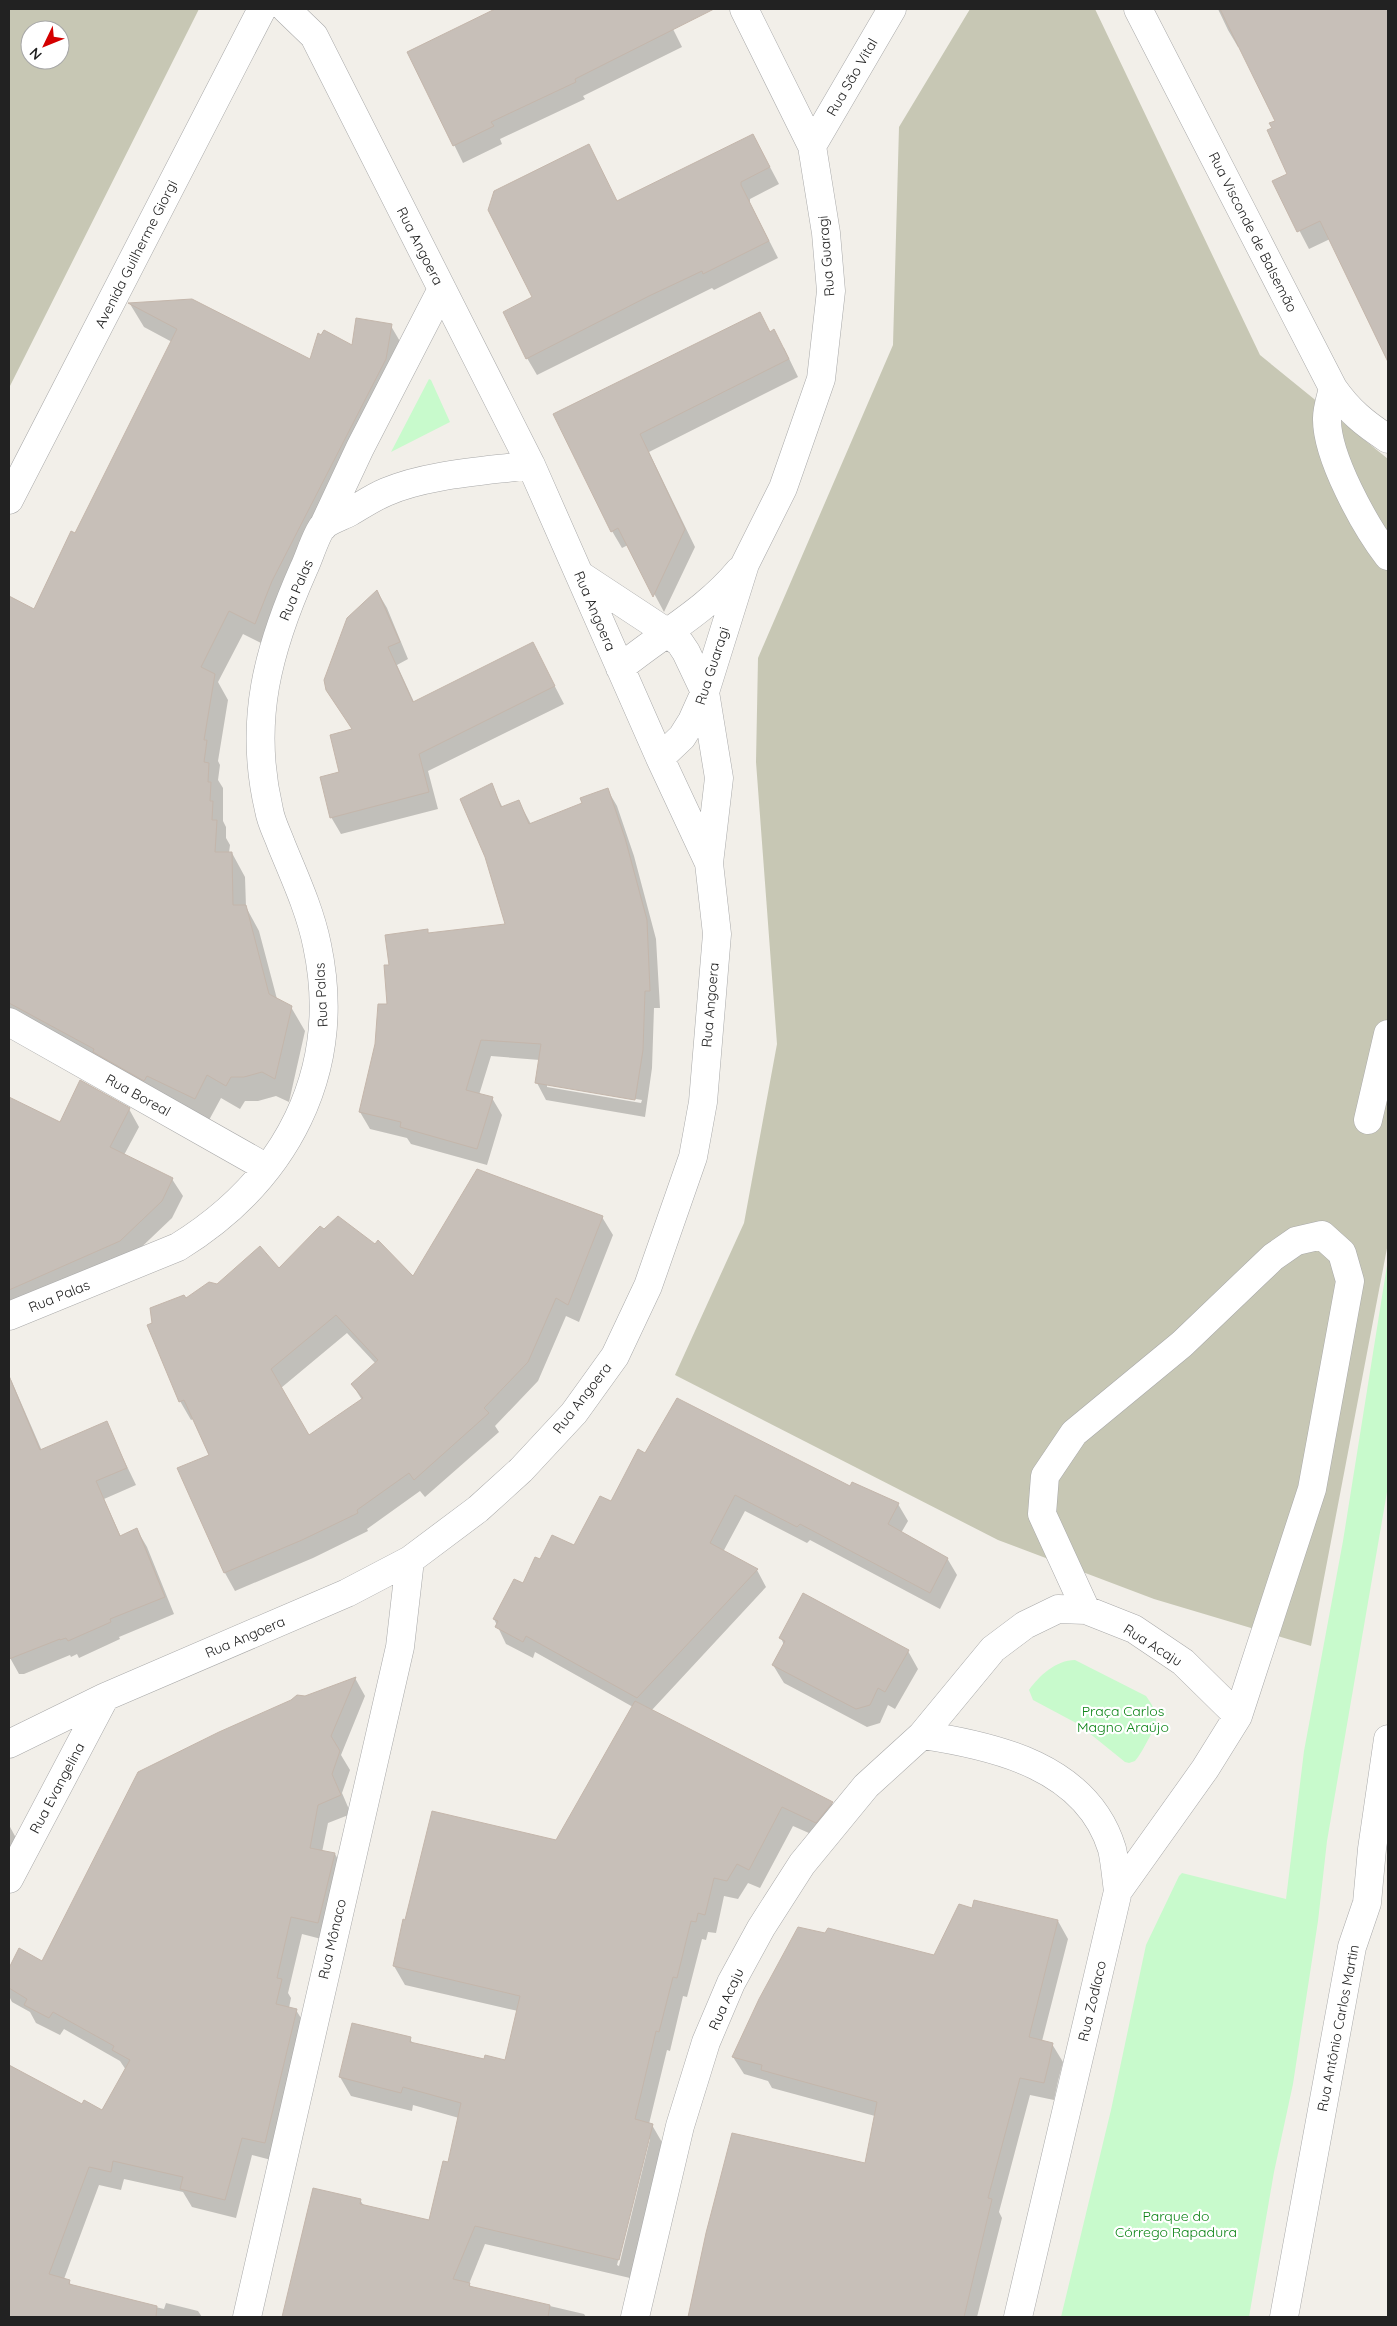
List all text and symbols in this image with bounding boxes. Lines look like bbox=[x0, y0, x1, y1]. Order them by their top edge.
north arrow bbox=[20, 20, 70, 70]
street label: Rua São Vital bbox=[822, 35, 882, 119]
text: N bbox=[25, 44, 46, 64]
street label: Rua Visconde de Balsemão bbox=[1205, 149, 1301, 315]
street label: Avenida Guilherme Giorgi bbox=[91, 177, 181, 331]
street label: Rua Angoera bbox=[393, 204, 447, 288]
street label: Rua Guaragi bbox=[813, 215, 839, 297]
street label: Rua Palas bbox=[275, 557, 317, 623]
street label: Rua Angoera bbox=[570, 568, 620, 654]
street label: Rua Guaragi bbox=[691, 625, 733, 707]
street label: Rua Palas bbox=[310, 962, 332, 1028]
street label: Rua Angoera bbox=[697, 962, 723, 1048]
street label: Rua Boreal bbox=[102, 1070, 174, 1120]
street label: Rua Palas bbox=[26, 1276, 92, 1316]
street label: Rua Angoera bbox=[549, 1359, 615, 1437]
street label: Rua Angoera bbox=[202, 1612, 288, 1662]
street label: Rua Acaju bbox=[1120, 1620, 1186, 1670]
park label: Praça Carlos Magno Araújo bbox=[1077, 1702, 1169, 1736]
street label: Rua Evangelina bbox=[25, 1739, 89, 1837]
street label: Rua Mônaco bbox=[314, 1897, 350, 1981]
street label: Rua Antônio Carlos Martin bbox=[1313, 1943, 1363, 2113]
street label: Rua Zodíaco bbox=[1074, 1959, 1110, 2043]
street label: Rua Acaju bbox=[704, 1965, 748, 2033]
park label: Parque do Córrego Rapadura bbox=[1115, 2207, 1237, 2241]

